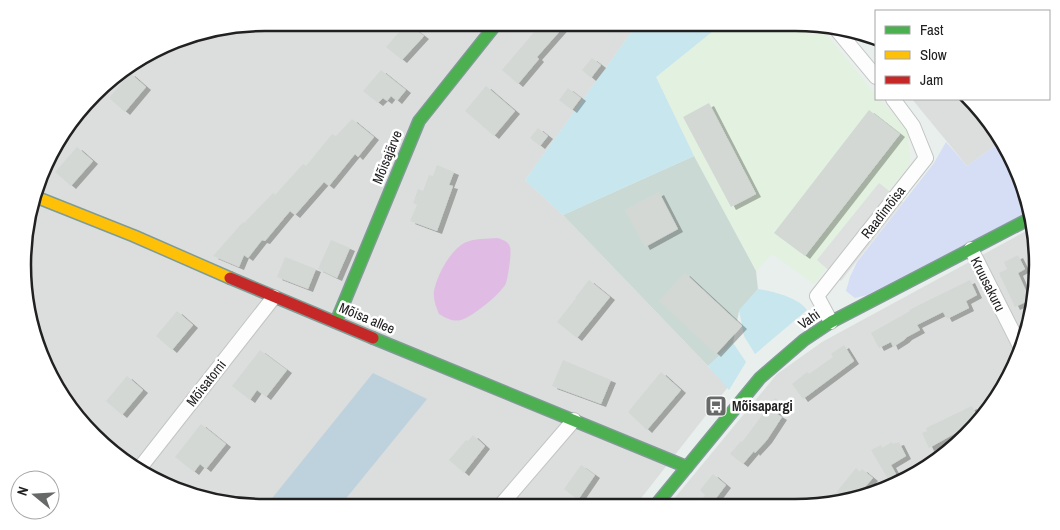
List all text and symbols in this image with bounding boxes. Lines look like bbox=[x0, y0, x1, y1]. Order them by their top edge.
legend bbox=[875, 10, 1050, 100]
text: Fast bbox=[920, 19, 944, 40]
text: Slow bbox=[920, 44, 947, 65]
text: Jam bbox=[920, 69, 943, 90]
street label: Mõisajärve bbox=[368, 128, 406, 186]
street label: Raadimõisa bbox=[857, 182, 910, 242]
street label: Kruusakuru bbox=[967, 254, 1009, 314]
street label: Mõisa allee bbox=[336, 298, 398, 338]
street label: Vahi bbox=[795, 305, 823, 333]
street label: Mõisatorni bbox=[182, 356, 230, 410]
bus stop icon: Mõisapargi bbox=[704, 394, 728, 418]
place label: Mõisapargi bbox=[732, 397, 793, 415]
north arrow bbox=[10, 470, 60, 520]
text: N bbox=[13, 484, 32, 498]

